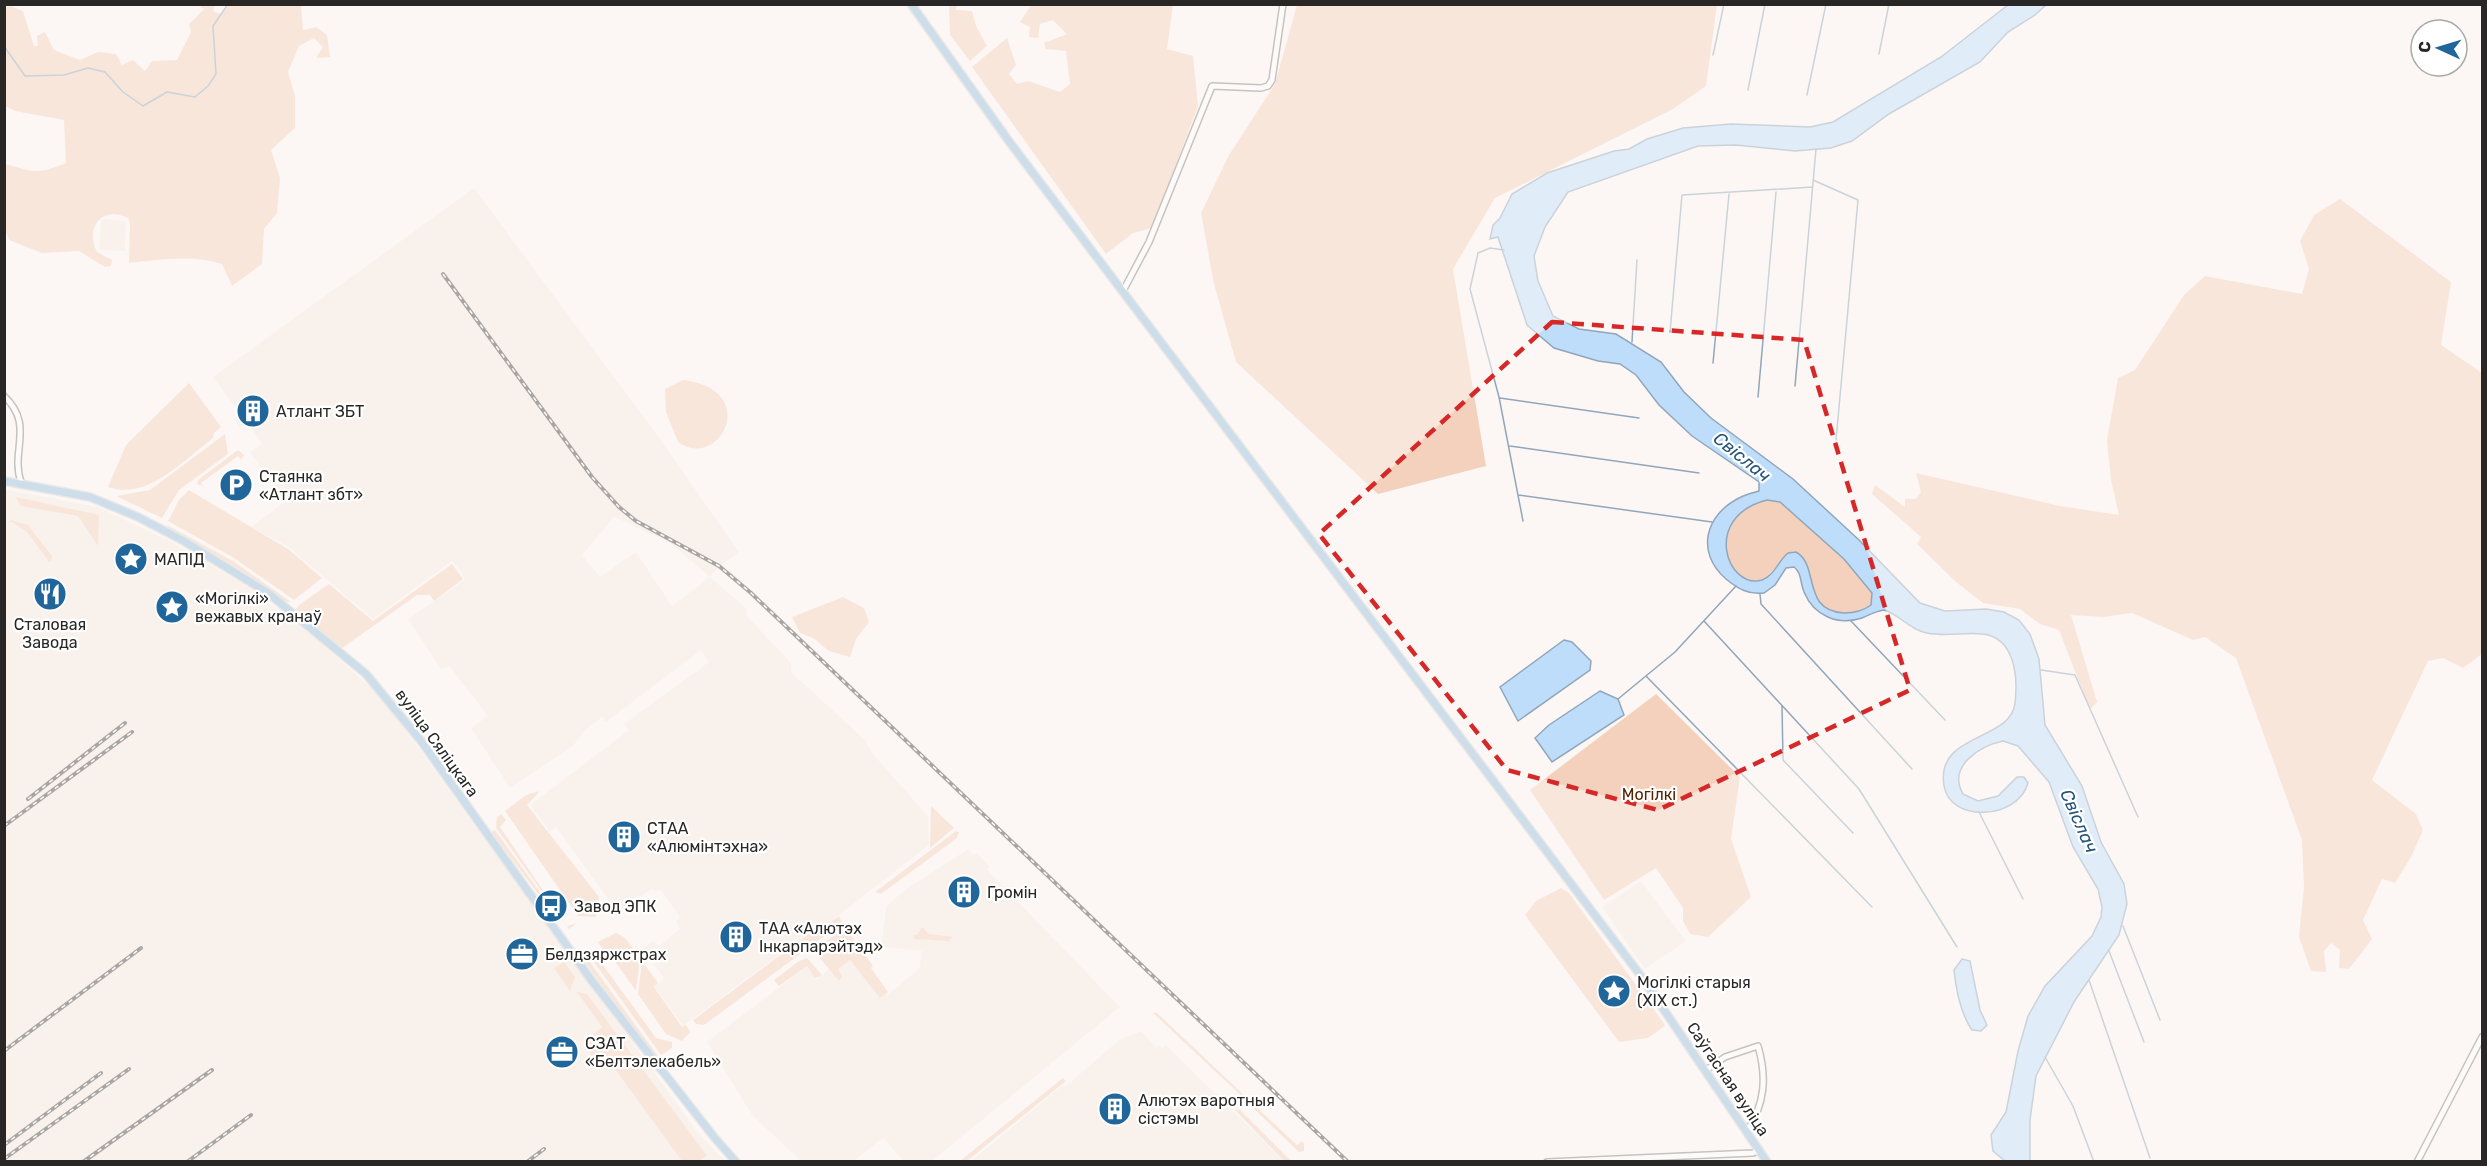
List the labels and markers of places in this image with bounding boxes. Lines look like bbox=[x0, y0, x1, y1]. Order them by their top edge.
building icon: Атлант ЗБТ bbox=[235, 393, 271, 429]
place label: Атлант ЗБТ bbox=[276, 402, 364, 421]
parking icon: Стаянка «Атлант збт» bbox=[218, 467, 254, 503]
place label: Стаянка «Атлант збт» bbox=[259, 467, 363, 504]
place icon: МАПІД bbox=[113, 541, 149, 577]
place label: МАПІД bbox=[154, 550, 205, 569]
restaurant icon: Сталовая Завода bbox=[32, 576, 68, 612]
place icon: «Могілкі» вежавых кранаў bbox=[154, 589, 190, 625]
place label: «Могілкі» вежавых кранаў bbox=[195, 589, 322, 626]
place label: Сталовая Завода bbox=[14, 615, 86, 652]
building icon: СТАА «Алюмінтэхна» bbox=[606, 819, 642, 855]
place label: СТАА «Алюмінтэхна» bbox=[647, 819, 768, 856]
building icon: Громін bbox=[946, 874, 982, 910]
place label: Громін bbox=[987, 883, 1037, 902]
bus stop icon: Завод ЭПК bbox=[533, 888, 569, 924]
place label: Завод ЭПК bbox=[574, 897, 656, 916]
building icon: ТАА «Алютэх Інкарпарэйтэд» bbox=[718, 919, 754, 955]
place label: ТАА «Алютэх Інкарпарэйтэд» bbox=[759, 919, 883, 956]
office icon: Белдзяржстрах bbox=[504, 936, 540, 972]
place label: Белдзяржстрах bbox=[545, 945, 667, 964]
place icon: Могілкі старыя (XIX ст.) bbox=[1596, 973, 1632, 1009]
place label: Могілкі старыя (XIX ст.) bbox=[1637, 973, 1751, 1010]
office icon: СЗАТ «Белтэлекабель» bbox=[544, 1034, 580, 1070]
place label: СЗАТ «Белтэлекабель» bbox=[585, 1034, 721, 1071]
building icon: Алютэх варотныя сістэмы bbox=[1097, 1091, 1133, 1127]
place label: Алютэх варотныя сістэмы bbox=[1138, 1091, 1275, 1128]

